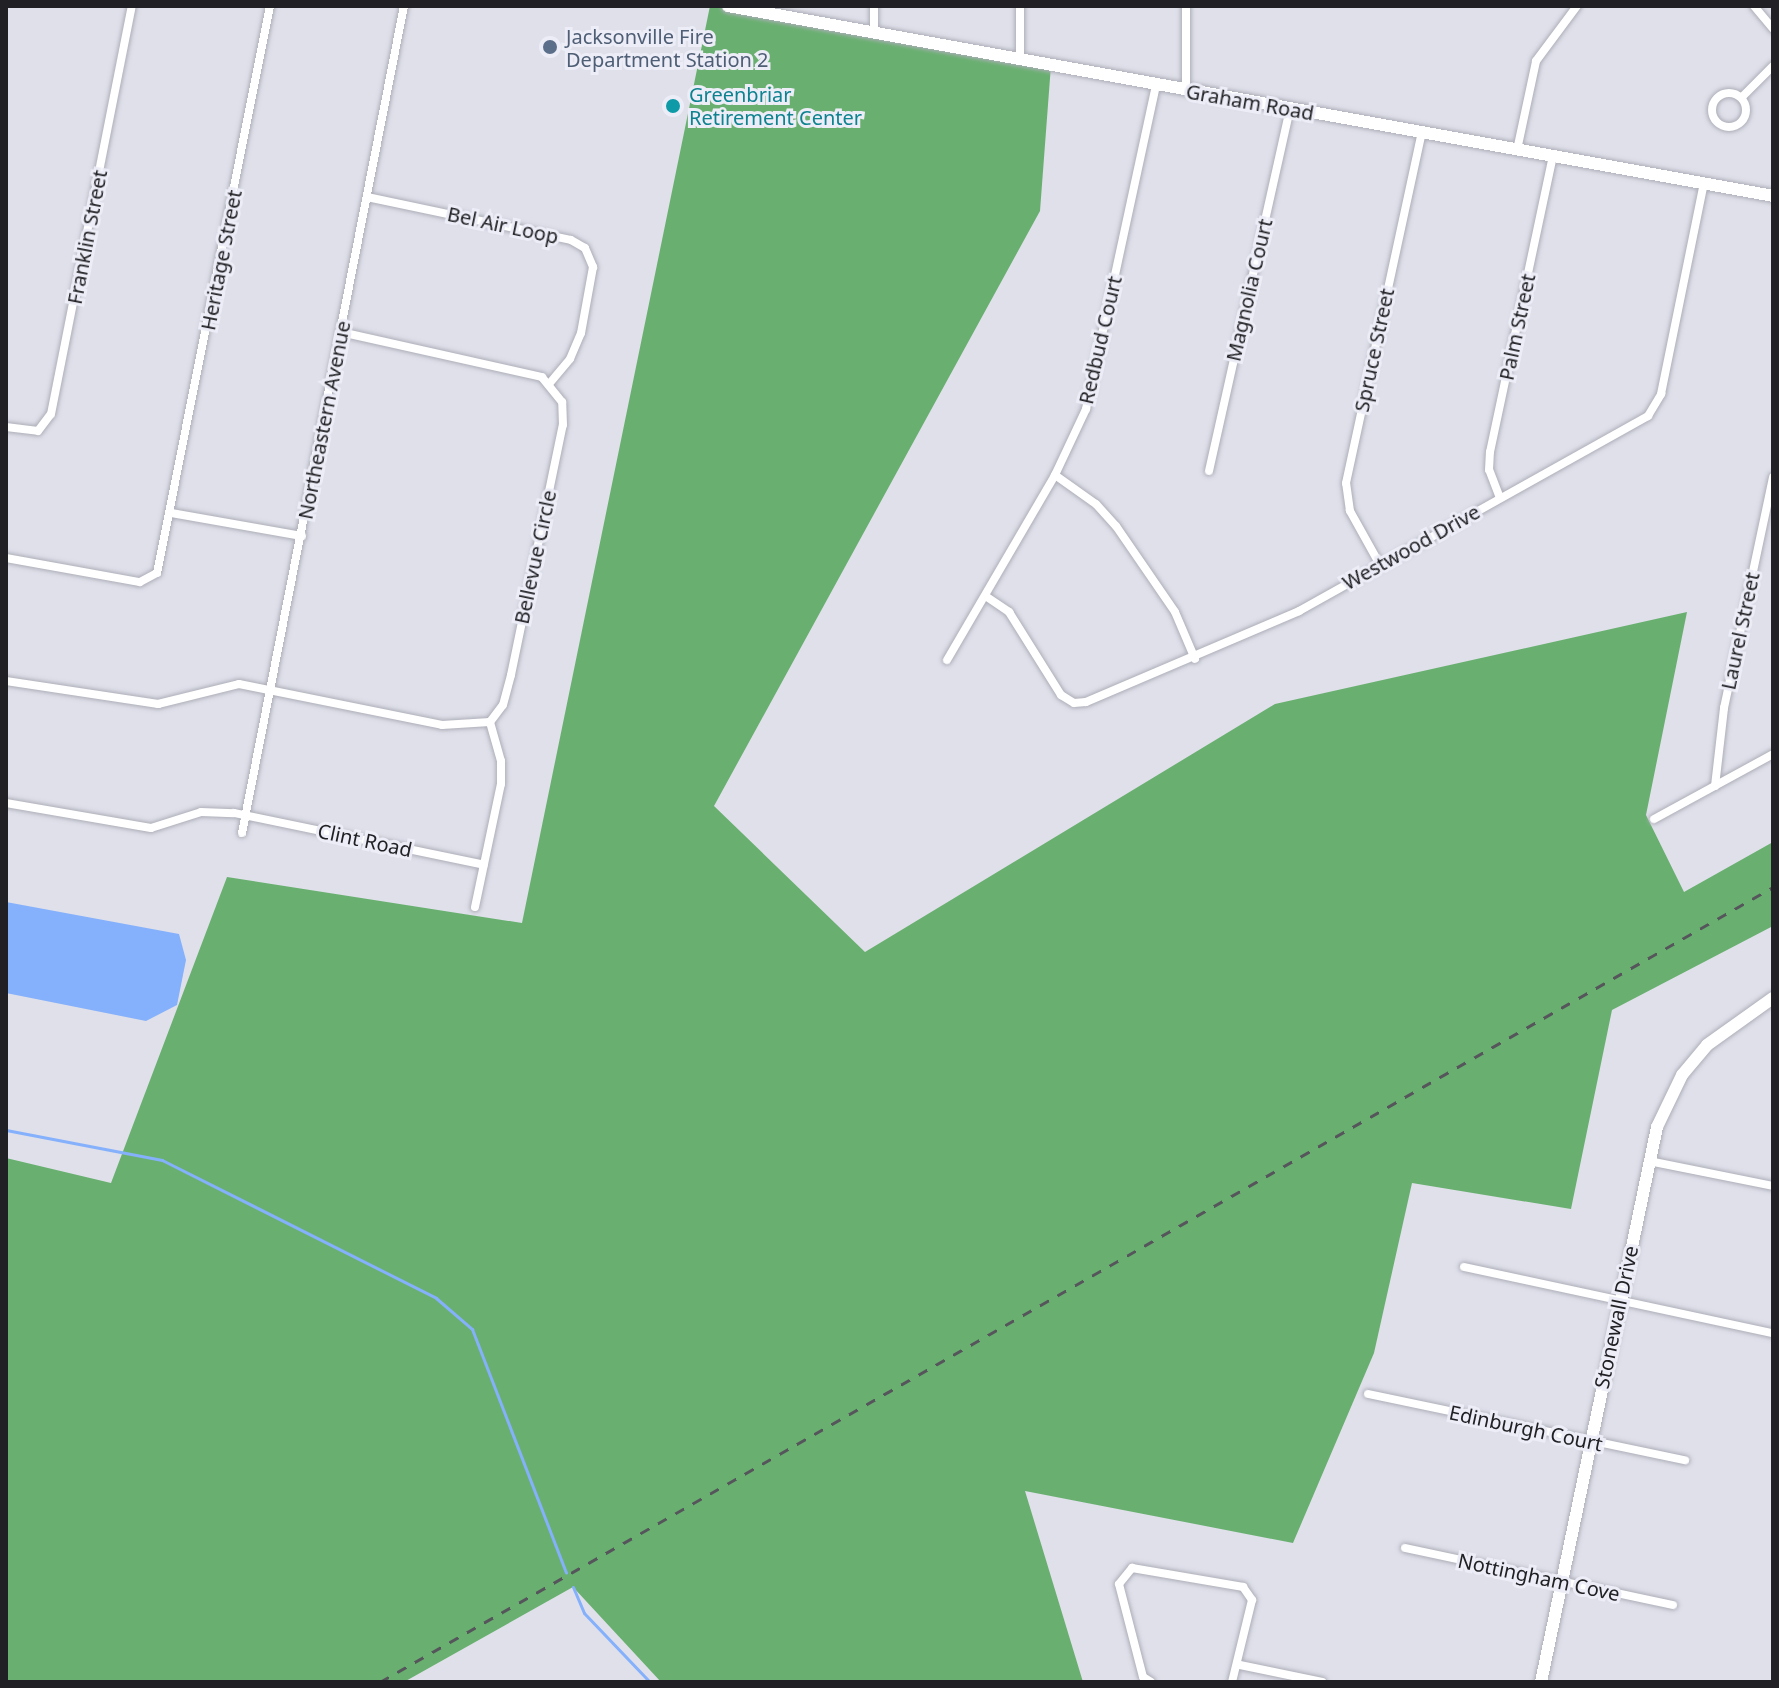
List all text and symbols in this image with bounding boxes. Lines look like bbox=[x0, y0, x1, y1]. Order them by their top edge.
place label: Jacksonville Fire Department Station 2 bbox=[566, 24, 769, 71]
marker: Jacksonville Fire Department Station 2 bbox=[541, 38, 559, 56]
street label: Graham Road bbox=[1184, 79, 1316, 125]
place label: Greenbriar Retirement Center bbox=[689, 82, 862, 129]
marker: Greenbriar Retirement Center bbox=[664, 97, 682, 115]
street label: Franklin Street bbox=[62, 168, 112, 306]
street label: Heritage Street bbox=[196, 188, 246, 332]
street label: Bel Air Loop bbox=[445, 202, 561, 248]
street label: Magnolia Court bbox=[1221, 216, 1277, 364]
street label: Palm Street bbox=[1494, 272, 1540, 382]
street label: Redbud Court bbox=[1074, 274, 1126, 406]
street label: Spruce Street bbox=[1349, 286, 1399, 414]
street label: Northeastern Avenue bbox=[293, 319, 355, 521]
street label: Bellevue Circle bbox=[509, 488, 561, 626]
street label: Westwood Drive bbox=[1338, 499, 1484, 595]
street label: Laurel Street bbox=[1716, 570, 1764, 692]
street label: Clint Road bbox=[316, 818, 414, 862]
street label: Stonewall Drive bbox=[1589, 1243, 1643, 1391]
street label: Edinburgh Court bbox=[1447, 1400, 1605, 1456]
street label: Nottingham Cove bbox=[1456, 1548, 1622, 1606]

